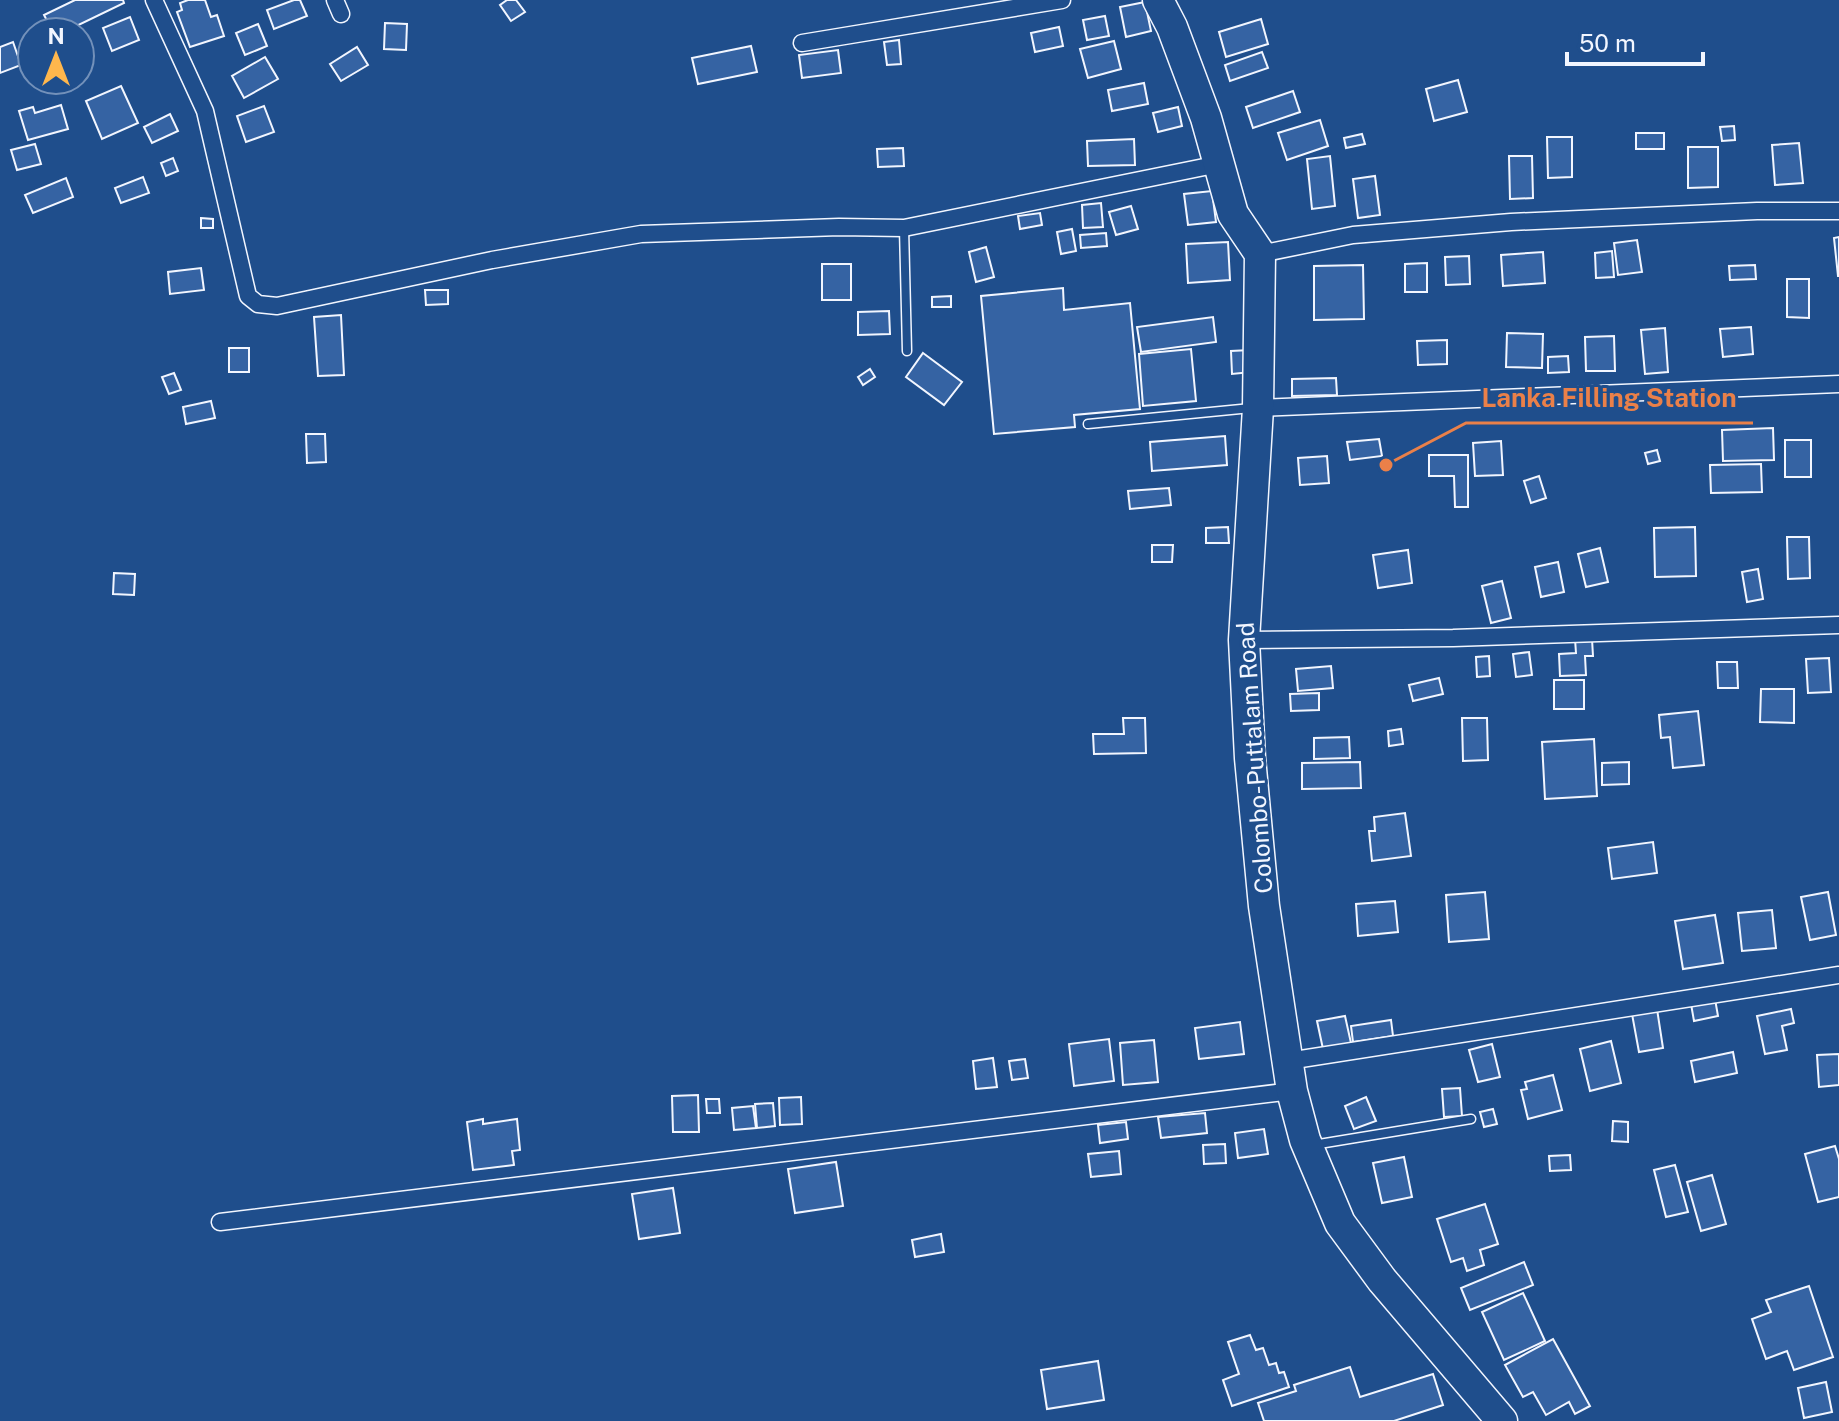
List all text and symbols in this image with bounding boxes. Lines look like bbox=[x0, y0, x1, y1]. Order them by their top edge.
north arrow bbox=[16, 16, 96, 96]
scale bar bbox=[1567, 16, 1703, 66]
text: N bbox=[47, 23, 65, 49]
text: 50 m bbox=[1579, 29, 1636, 57]
callout: Lanka Filling Station bbox=[1466, 373, 1753, 423]
text: Lanka Filling Station bbox=[1481, 382, 1737, 413]
street label: Colombo-Puttalam Road bbox=[1231, 621, 1277, 895]

